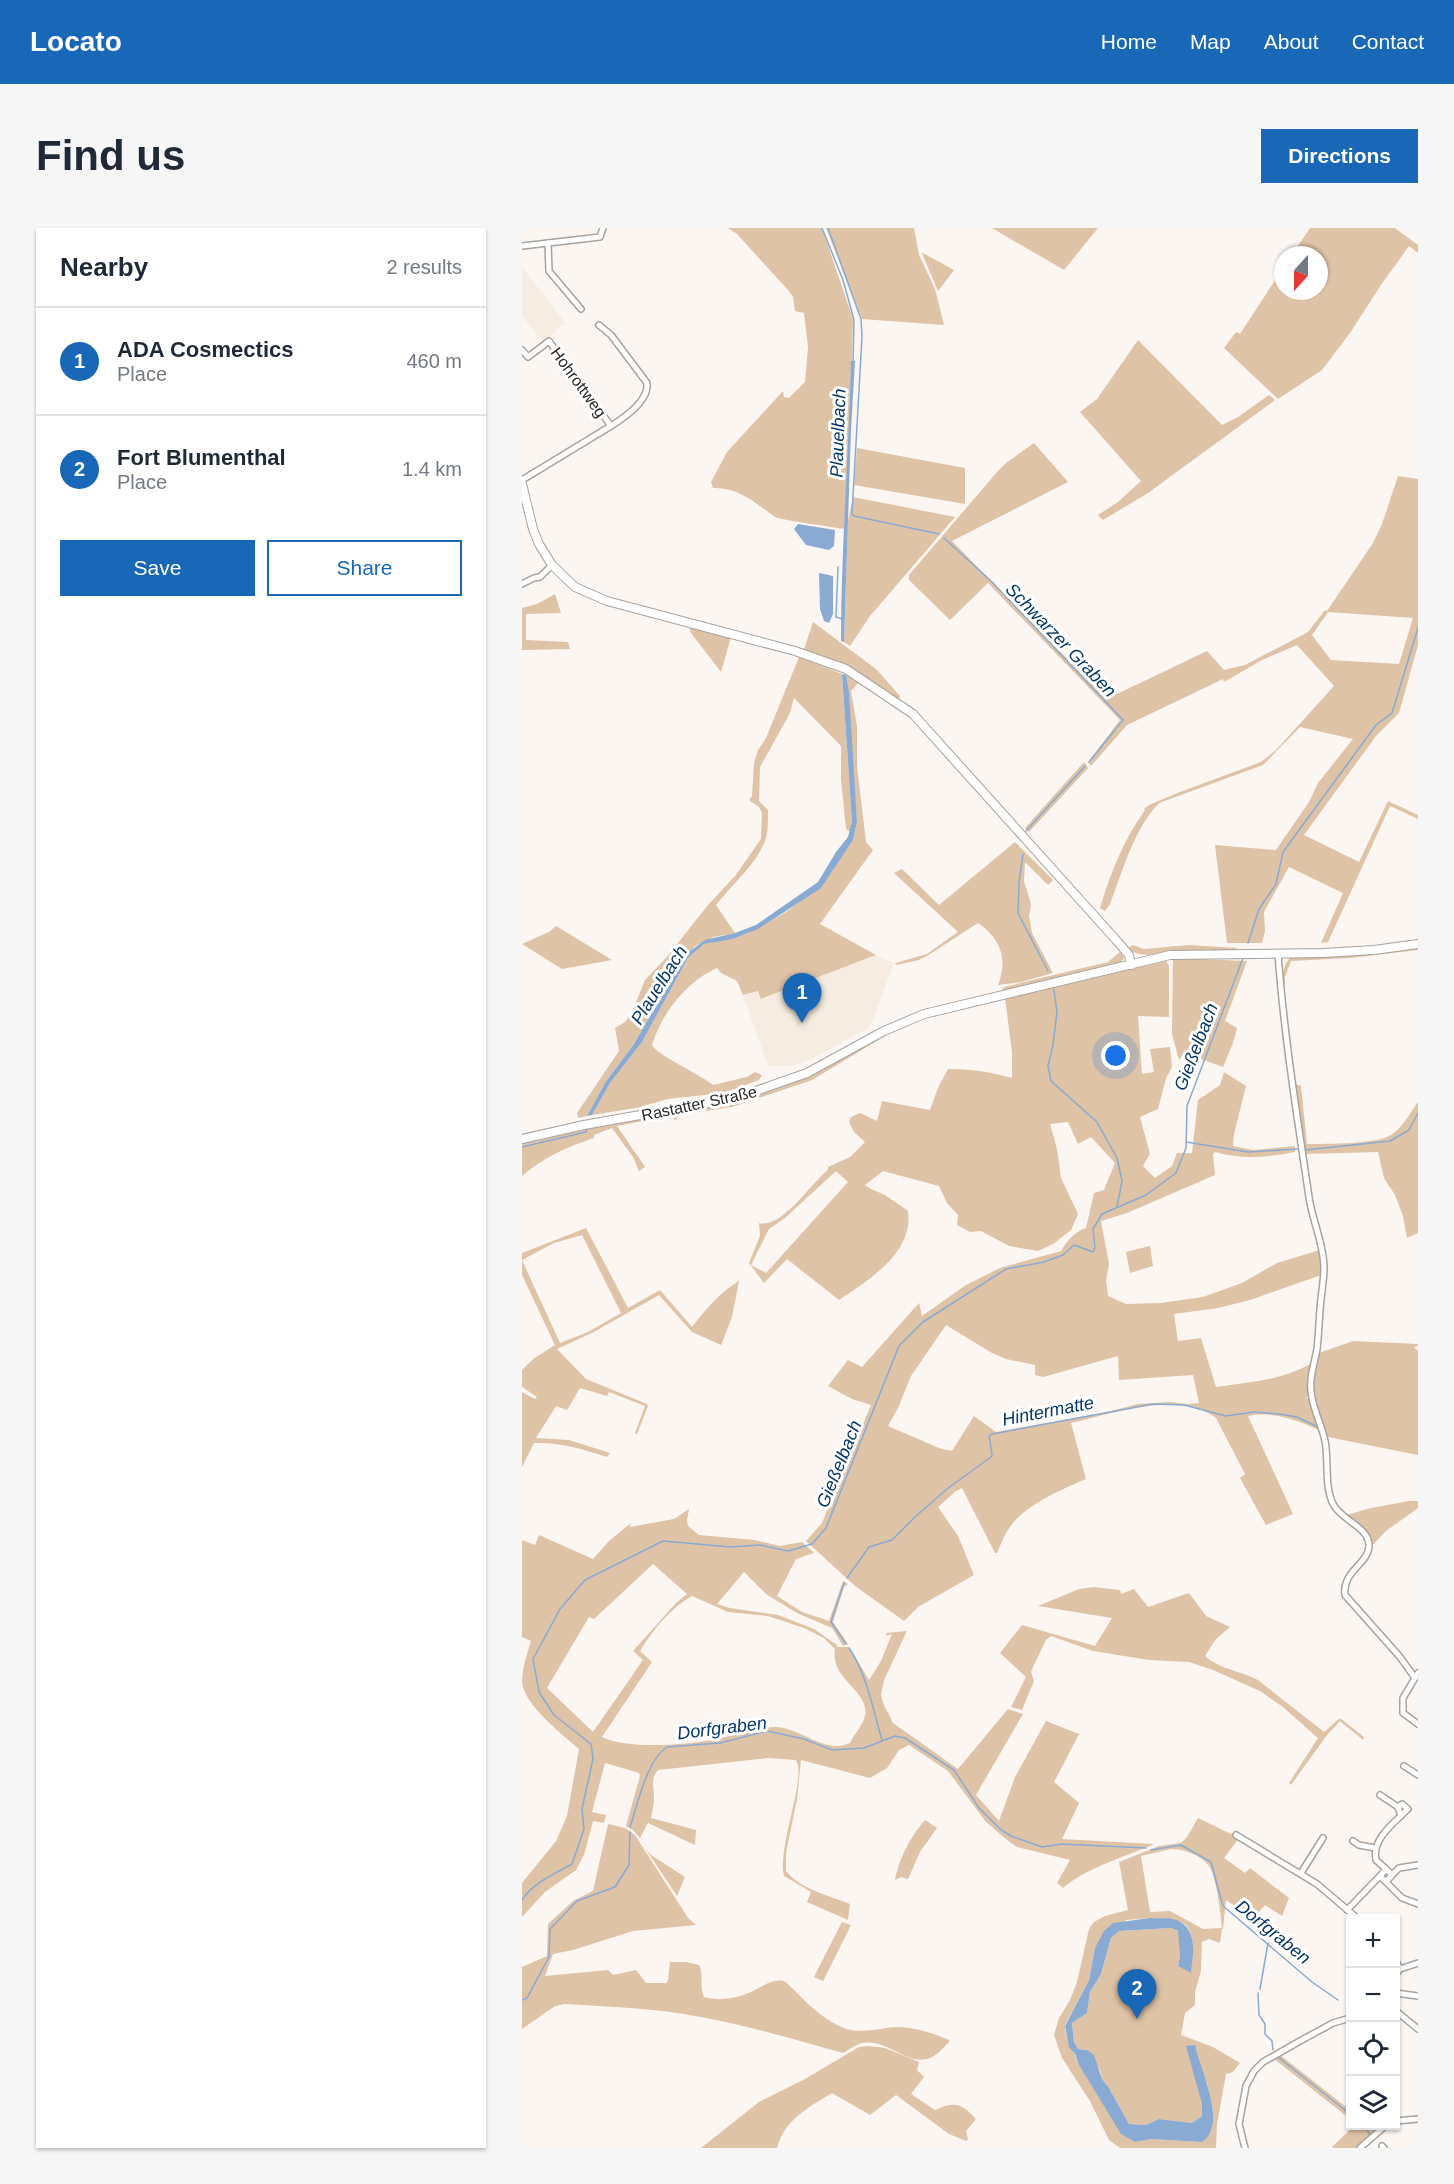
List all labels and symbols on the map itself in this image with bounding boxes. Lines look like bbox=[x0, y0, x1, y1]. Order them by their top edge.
north arrow bbox=[1274, 246, 1328, 300]
street label: Hohrottweg bbox=[548, 344, 610, 420]
water label: Plauelbach bbox=[826, 388, 850, 478]
water label: Schwarzer Graben bbox=[1002, 579, 1120, 701]
water label: Plauelbach bbox=[627, 942, 691, 1028]
pin: 1 bbox=[782, 974, 822, 1023]
water label: Gießelbach bbox=[1170, 1000, 1222, 1094]
your location bbox=[1101, 1041, 1130, 1070]
street label: Rastatter Straße bbox=[640, 1083, 758, 1124]
water label: Hintermatte bbox=[1000, 1392, 1096, 1430]
water label: Gießelbach bbox=[812, 1418, 866, 1510]
water label: Dorfgraben bbox=[676, 1713, 768, 1743]
water label: Dorfgraben bbox=[1232, 1896, 1314, 1968]
pin: 2 bbox=[1118, 1970, 1156, 2019]

